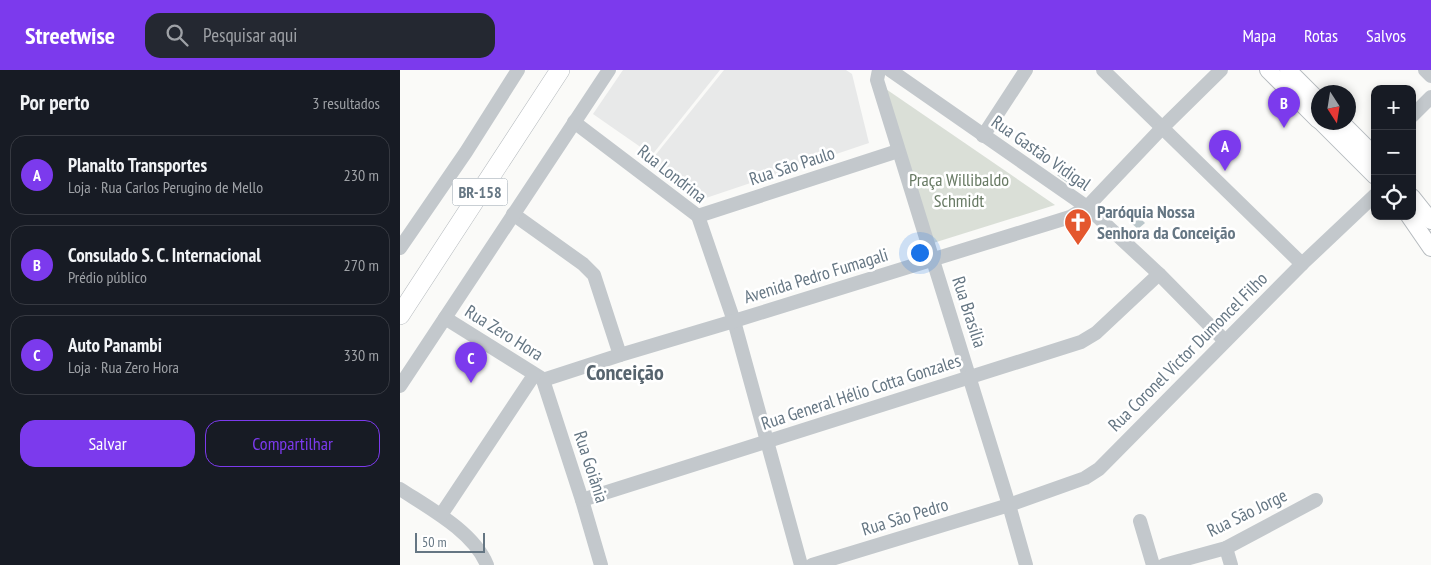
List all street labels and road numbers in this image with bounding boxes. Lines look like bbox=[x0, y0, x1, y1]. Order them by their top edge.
street label: Rua Gastão Vidigal bbox=[987, 110, 1096, 196]
street label: Rua Londrina bbox=[633, 139, 712, 208]
street label: Rua São Paulo bbox=[746, 141, 838, 190]
road number: BR-158 bbox=[452, 178, 508, 206]
street label: Avenida Pedro Fumagali bbox=[741, 243, 891, 308]
street label: Rua Coronel Victor Dumoncel Filho bbox=[1103, 267, 1272, 436]
street label: Rua Brasília bbox=[947, 273, 992, 350]
street label: Rua Zero Hora bbox=[461, 300, 548, 366]
street label: Rua General Hélio Cotta Gonzales bbox=[758, 348, 963, 435]
street label: Rua Goiânia bbox=[569, 428, 614, 506]
street label: Rua São Jorge bbox=[1203, 483, 1291, 542]
street label: Rua São Pedro bbox=[859, 492, 951, 541]

